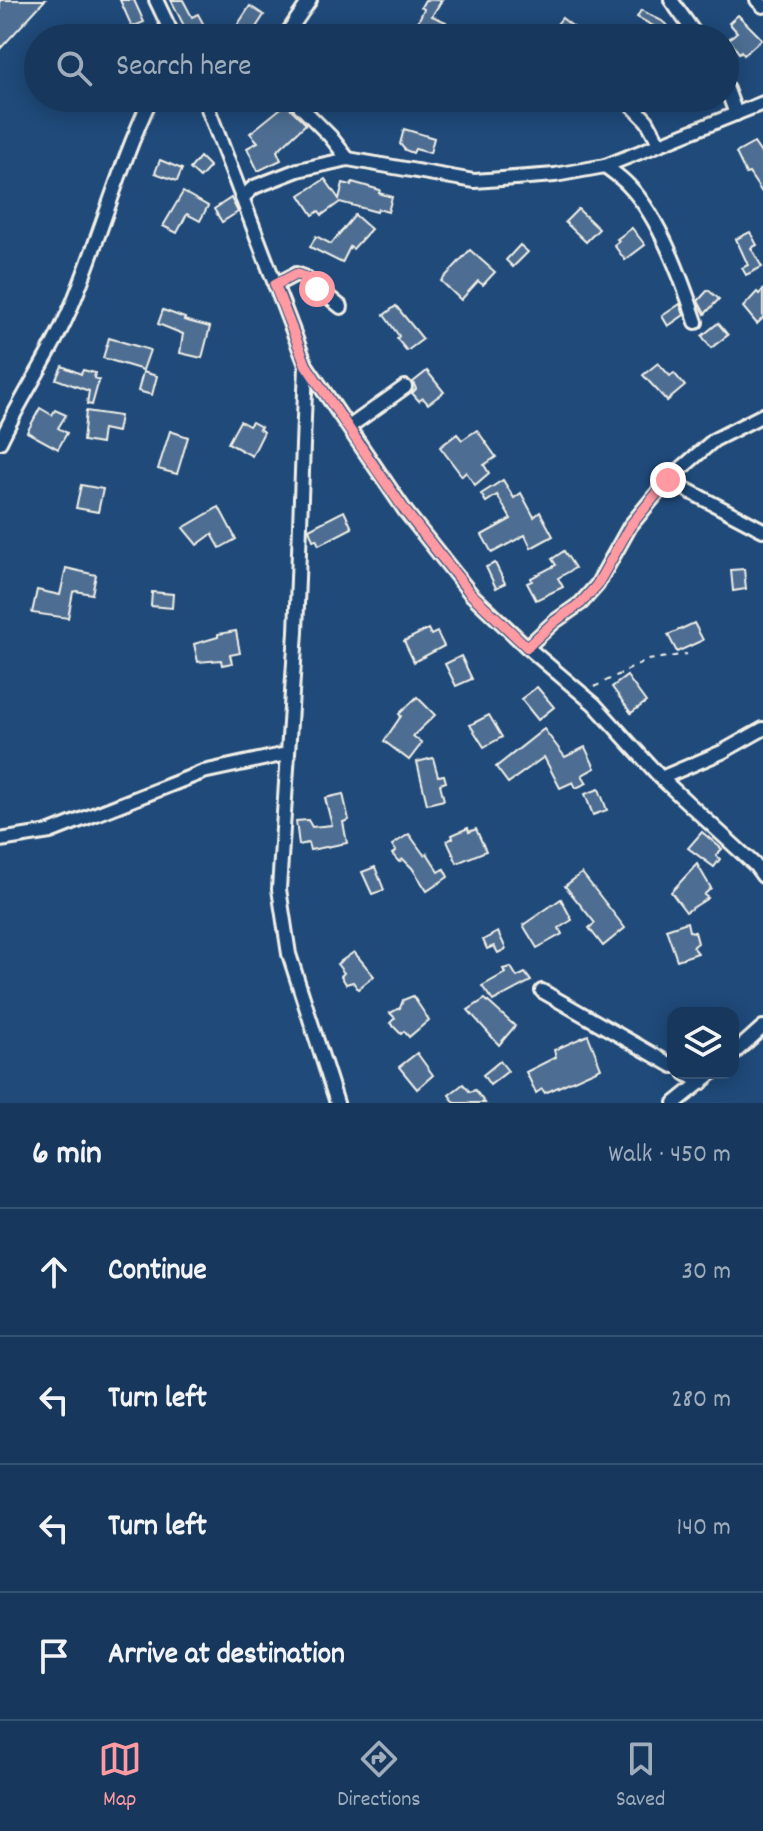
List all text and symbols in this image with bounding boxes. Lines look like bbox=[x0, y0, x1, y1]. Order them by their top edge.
search box bbox=[24, 24, 739, 112]
icon: search bbox=[52, 46, 96, 90]
text: Search here bbox=[116, 47, 252, 90]
route start bbox=[299, 271, 335, 307]
route end bbox=[650, 462, 686, 498]
map controls bbox=[667, 1007, 739, 1079]
button: layers bbox=[667, 1007, 739, 1079]
text: 6 min bbox=[32, 1131, 102, 1180]
text: Walk · 450 m bbox=[608, 1137, 731, 1174]
icon: ahead bbox=[32, 1250, 76, 1294]
text: Continue bbox=[108, 1251, 207, 1294]
text: 30 m bbox=[681, 1254, 731, 1291]
icon: left bbox=[32, 1378, 76, 1422]
text: Turn left bbox=[108, 1379, 207, 1422]
text: 280 m bbox=[671, 1382, 731, 1419]
icon: left bbox=[32, 1506, 76, 1550]
text: Turn left bbox=[108, 1507, 207, 1550]
text: 140 m bbox=[677, 1510, 731, 1547]
icon: arrive bbox=[32, 1634, 76, 1678]
text: Arrive at destination bbox=[108, 1635, 345, 1678]
tab: Map bbox=[98, 1737, 142, 1816]
tab: Directions bbox=[337, 1737, 421, 1816]
tab: Saved bbox=[616, 1737, 665, 1816]

